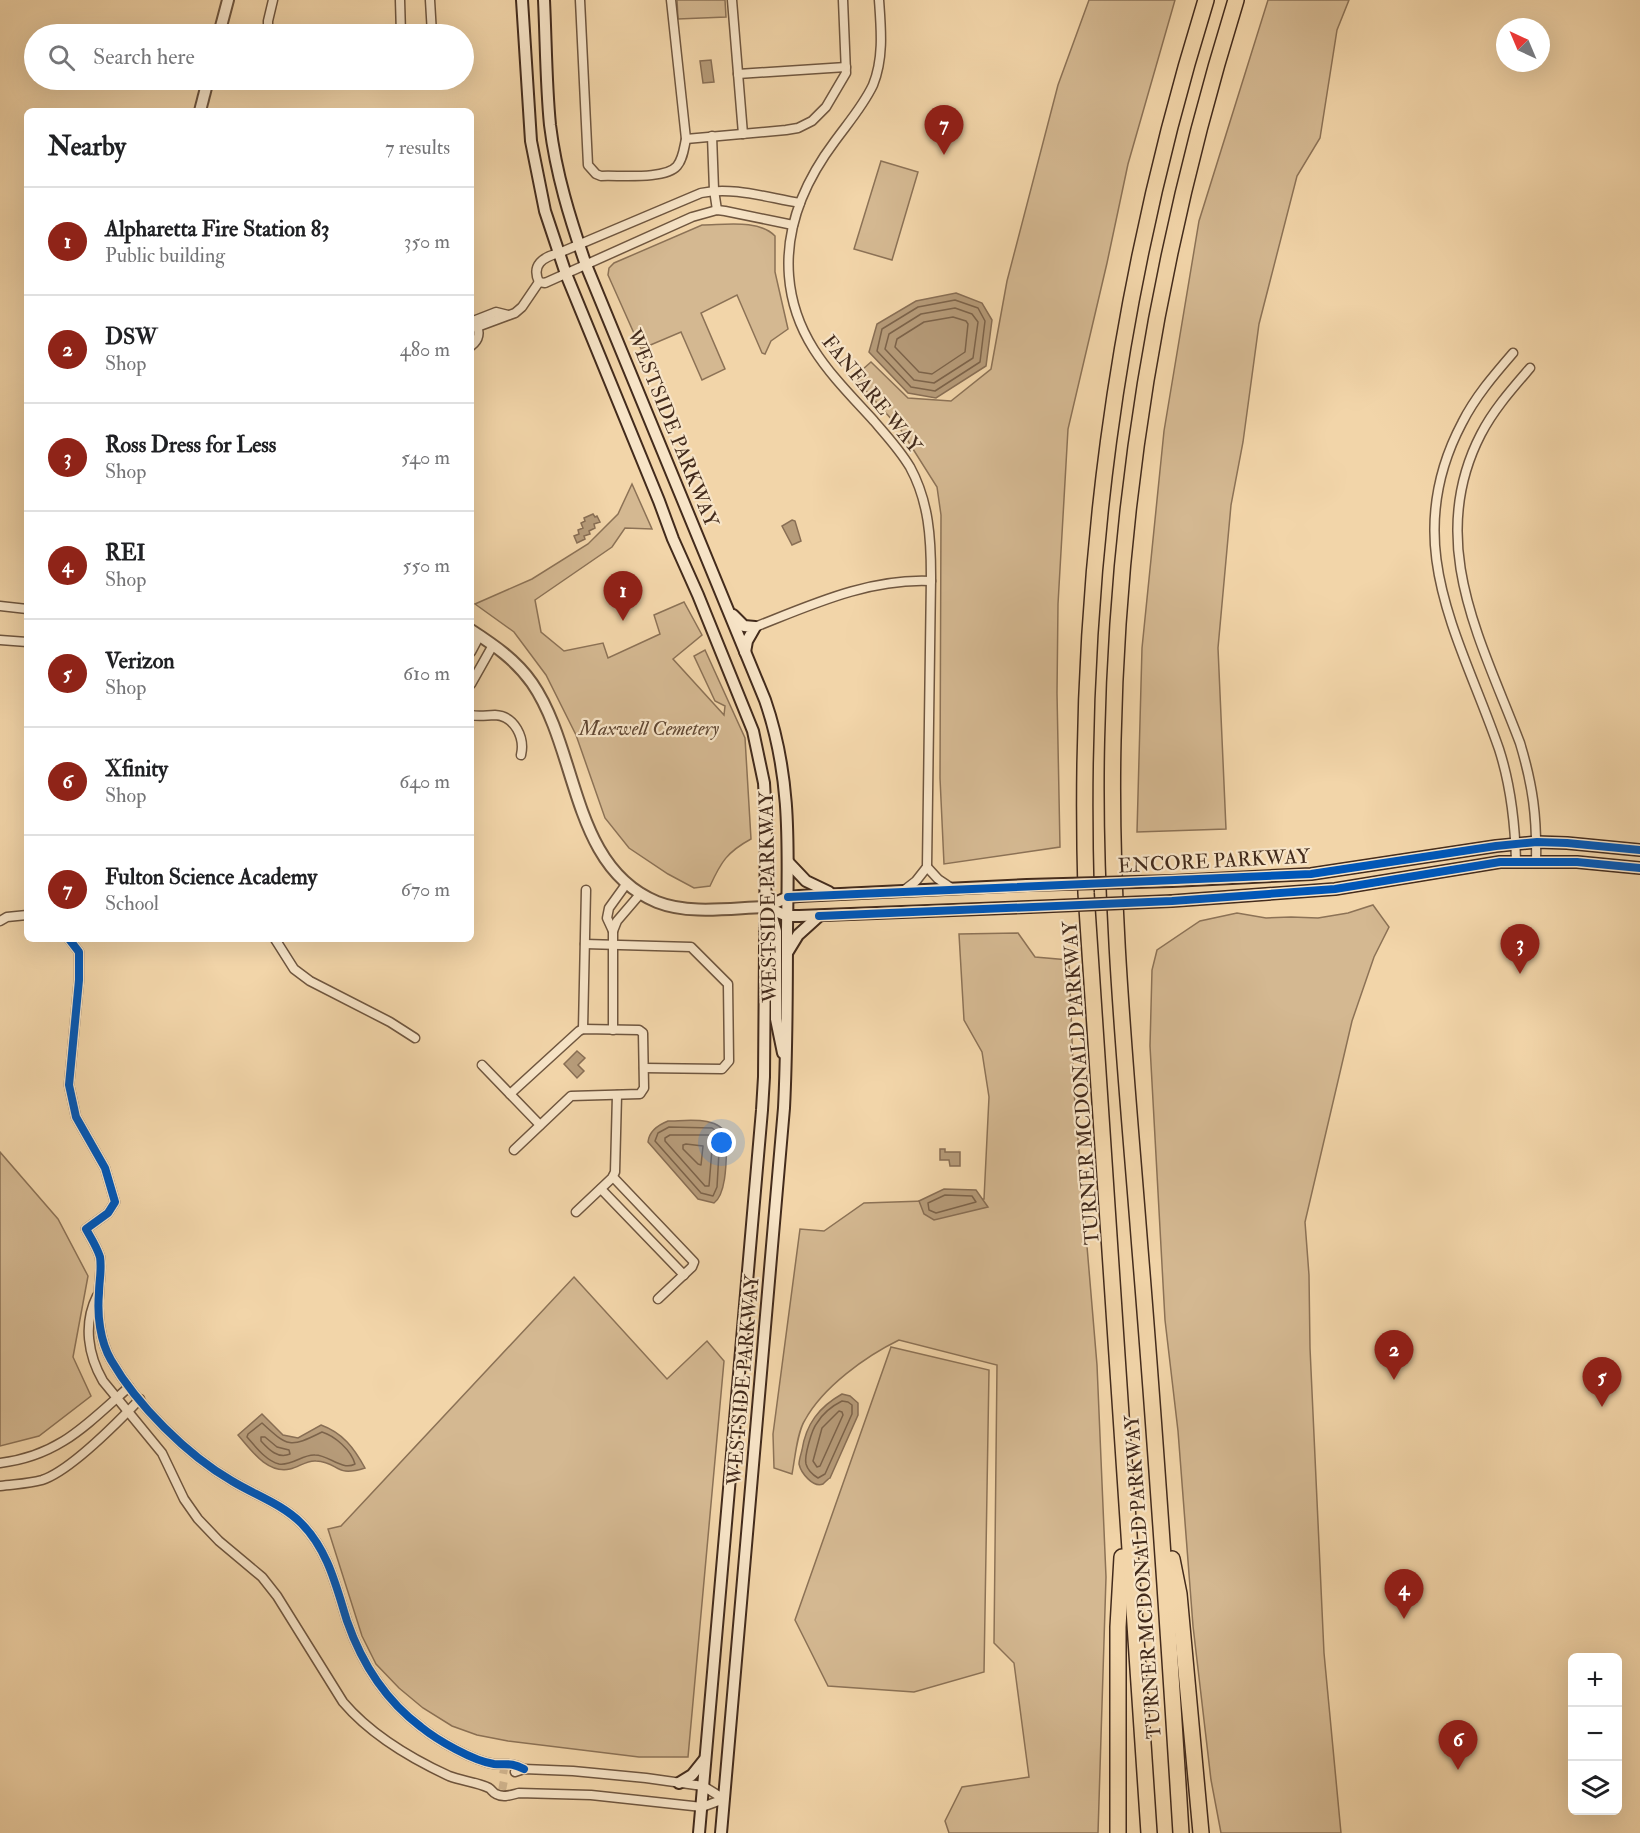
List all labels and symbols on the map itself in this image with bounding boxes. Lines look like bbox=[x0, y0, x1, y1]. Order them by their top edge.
north arrow bbox=[1496, 18, 1550, 72]
pin: 7 bbox=[924, 106, 964, 155]
street label: WESTSIDE PARKWAY bbox=[621, 324, 725, 532]
street label: FANFARE WAY bbox=[817, 330, 928, 459]
pin: 1 bbox=[604, 572, 642, 621]
park label: Maxwell Cemetery bbox=[578, 716, 719, 741]
street label: WESTSIDE PARKWAY bbox=[754, 790, 782, 1004]
street label: ENCORE PARKWAY bbox=[1117, 843, 1312, 879]
street label: TURNER MCDONALD PARKWAY bbox=[1057, 919, 1105, 1246]
pin: 3 bbox=[1500, 924, 1540, 974]
your location bbox=[707, 1128, 736, 1157]
street label: WESTSIDE PARKWAY bbox=[721, 1272, 765, 1487]
pin: 2 bbox=[1374, 1330, 1414, 1380]
pin: 5 bbox=[1582, 1358, 1622, 1407]
street label: TURNER MCDONALD PARKWAY bbox=[1119, 1413, 1167, 1740]
pin: 4 bbox=[1384, 1570, 1424, 1619]
pin: 6 bbox=[1438, 1720, 1478, 1770]

